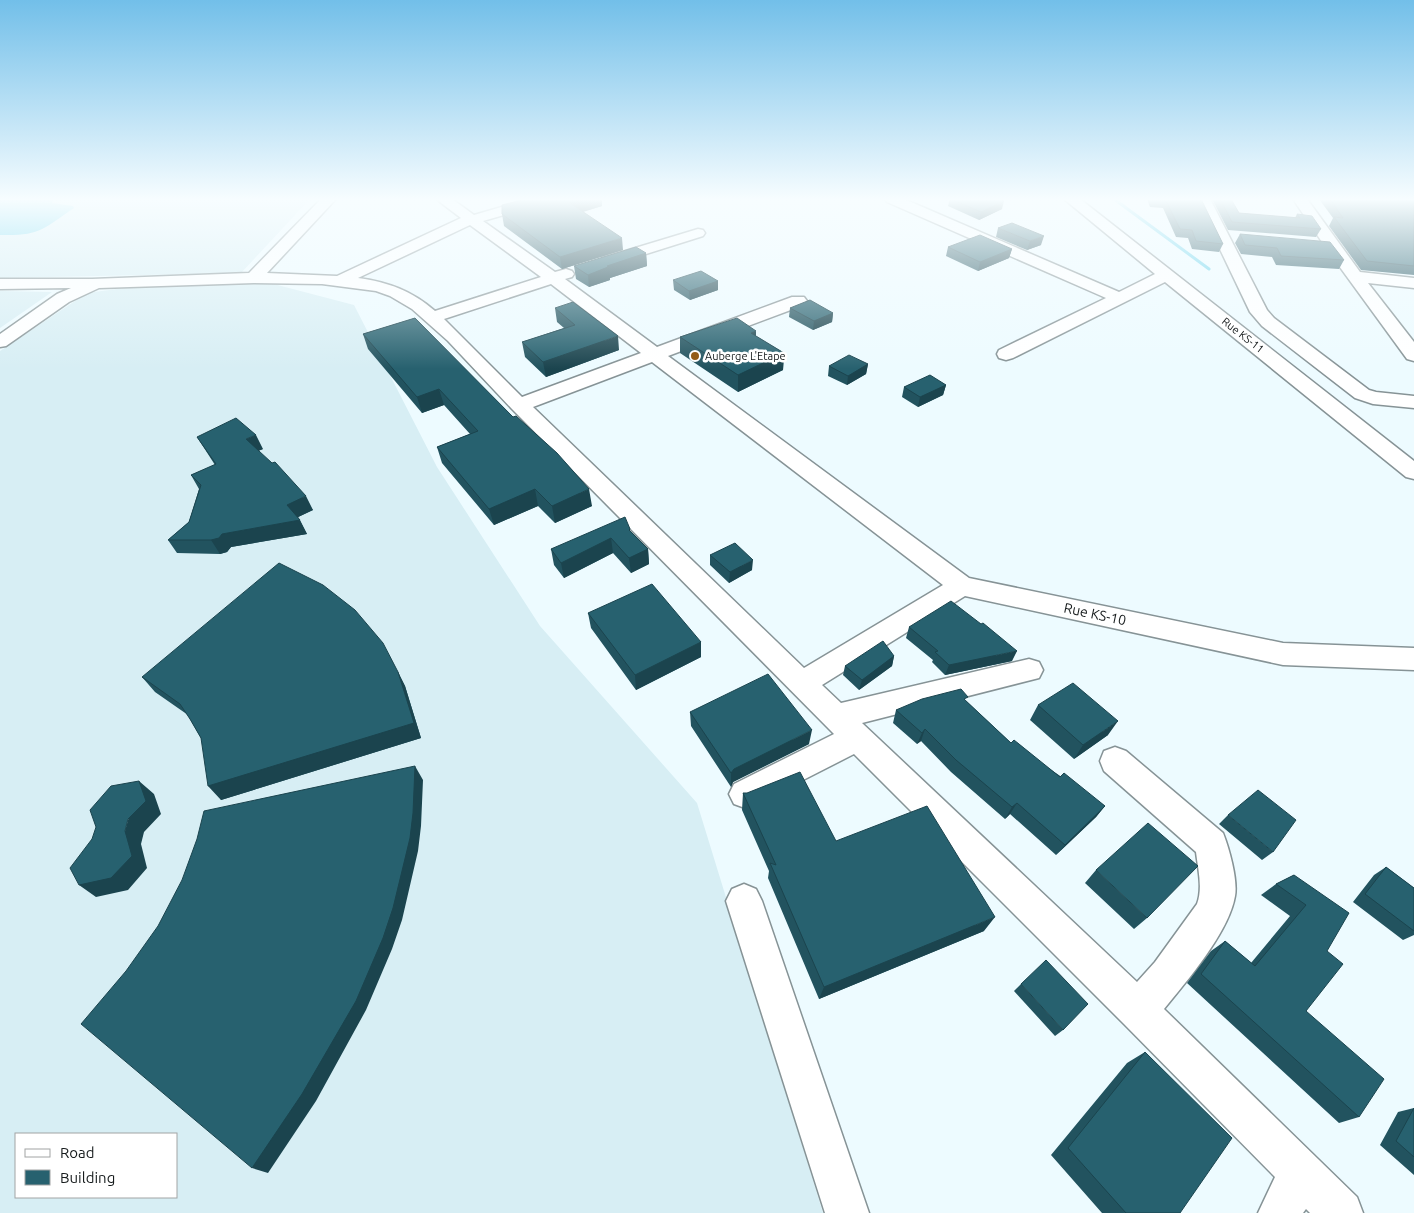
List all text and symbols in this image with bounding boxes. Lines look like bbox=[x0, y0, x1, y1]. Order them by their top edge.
street label: Rue KS-11 bbox=[1220, 315, 1266, 355]
marker: Auberge L'Etape bbox=[689, 350, 701, 362]
place label: Auberge L'Etape bbox=[705, 350, 786, 362]
street label: Rue KS-10 bbox=[1062, 600, 1128, 628]
legend bbox=[15, 1133, 178, 1198]
text: Road bbox=[60, 1144, 95, 1161]
text: Building bbox=[60, 1169, 115, 1186]

